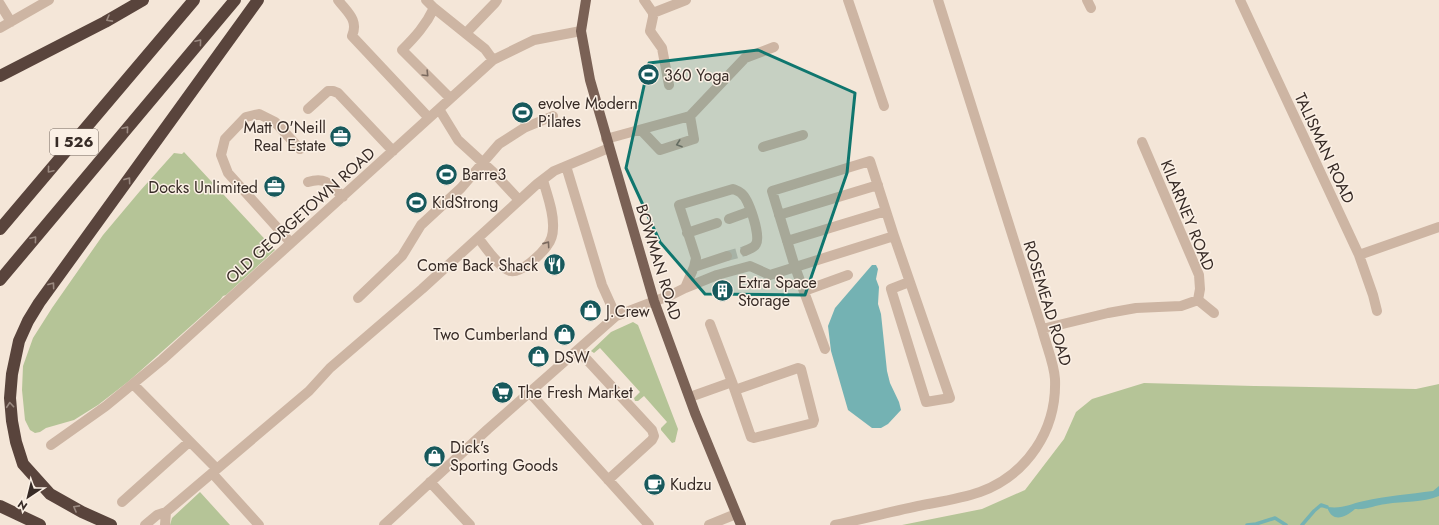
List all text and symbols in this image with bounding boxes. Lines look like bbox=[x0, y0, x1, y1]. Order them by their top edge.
one-way arrow bbox=[106, 15, 113, 22]
one-way arrow bbox=[195, 39, 202, 47]
sports icon: 360 Yoga bbox=[636, 62, 662, 88]
place label: 360 Yoga bbox=[664, 64, 729, 87]
one-way arrow bbox=[421, 69, 429, 77]
street label: TALISMAN ROAD bbox=[1289, 89, 1360, 207]
place label: evolve Modern Pilates bbox=[538, 92, 638, 133]
sports icon: evolve Modern Pilates bbox=[509, 99, 535, 125]
place label: Matt O'Neill Real Estate bbox=[244, 116, 326, 157]
office icon: Matt O'Neill Real Estate bbox=[328, 123, 354, 149]
one-way arrow bbox=[122, 126, 129, 134]
road number: I 526 bbox=[50, 129, 98, 155]
one-way arrow bbox=[676, 139, 683, 148]
street label: OLD GEORGETOWN ROAD bbox=[221, 142, 380, 289]
street label: KILARNEY ROAD bbox=[1155, 156, 1220, 274]
sports icon: Barre3 bbox=[433, 161, 459, 187]
place label: Barre3 bbox=[462, 163, 507, 186]
one-way arrow bbox=[47, 166, 54, 173]
office icon: Docks Unlimited bbox=[261, 174, 287, 200]
place label: Docks Unlimited bbox=[148, 176, 258, 199]
one-way arrow bbox=[123, 177, 131, 184]
sports icon: KidStrong bbox=[403, 189, 429, 215]
place label: KidStrong bbox=[432, 191, 498, 214]
street label: BOWMAN ROAD bbox=[630, 201, 687, 323]
one-way arrow bbox=[29, 237, 36, 244]
street label: ROSEMEAD ROAD bbox=[1018, 238, 1078, 369]
one-way arrow bbox=[542, 241, 549, 248]
restaurant icon: Come Back Shack bbox=[541, 252, 567, 278]
place label: Come Back Shack bbox=[417, 254, 539, 277]
place label: Extra Space Storage bbox=[738, 271, 817, 312]
building icon: Extra Space Storage bbox=[709, 278, 735, 304]
one-way arrow bbox=[47, 283, 54, 290]
shop icon: J.Crew bbox=[578, 298, 604, 324]
place label: J.Crew bbox=[604, 300, 650, 323]
shop icon: Two Cumberland bbox=[551, 321, 577, 347]
place label: Two Cumberland bbox=[433, 323, 548, 346]
shop icon: DSW bbox=[526, 344, 552, 370]
place label: DSW bbox=[554, 346, 590, 369]
supermarket icon: The Fresh Market bbox=[489, 379, 515, 405]
place label: The Fresh Market bbox=[518, 381, 633, 404]
one-way arrow bbox=[6, 402, 15, 408]
place label: Dick's Sporting Goods bbox=[450, 436, 558, 477]
shop icon: Dick's Sporting Goods bbox=[421, 443, 447, 469]
cafe icon: Kudzu bbox=[641, 471, 667, 497]
place label: Kudzu bbox=[670, 473, 712, 496]
north arrow bbox=[8, 477, 48, 517]
text: N bbox=[14, 496, 30, 514]
one-way arrow bbox=[73, 506, 80, 513]

